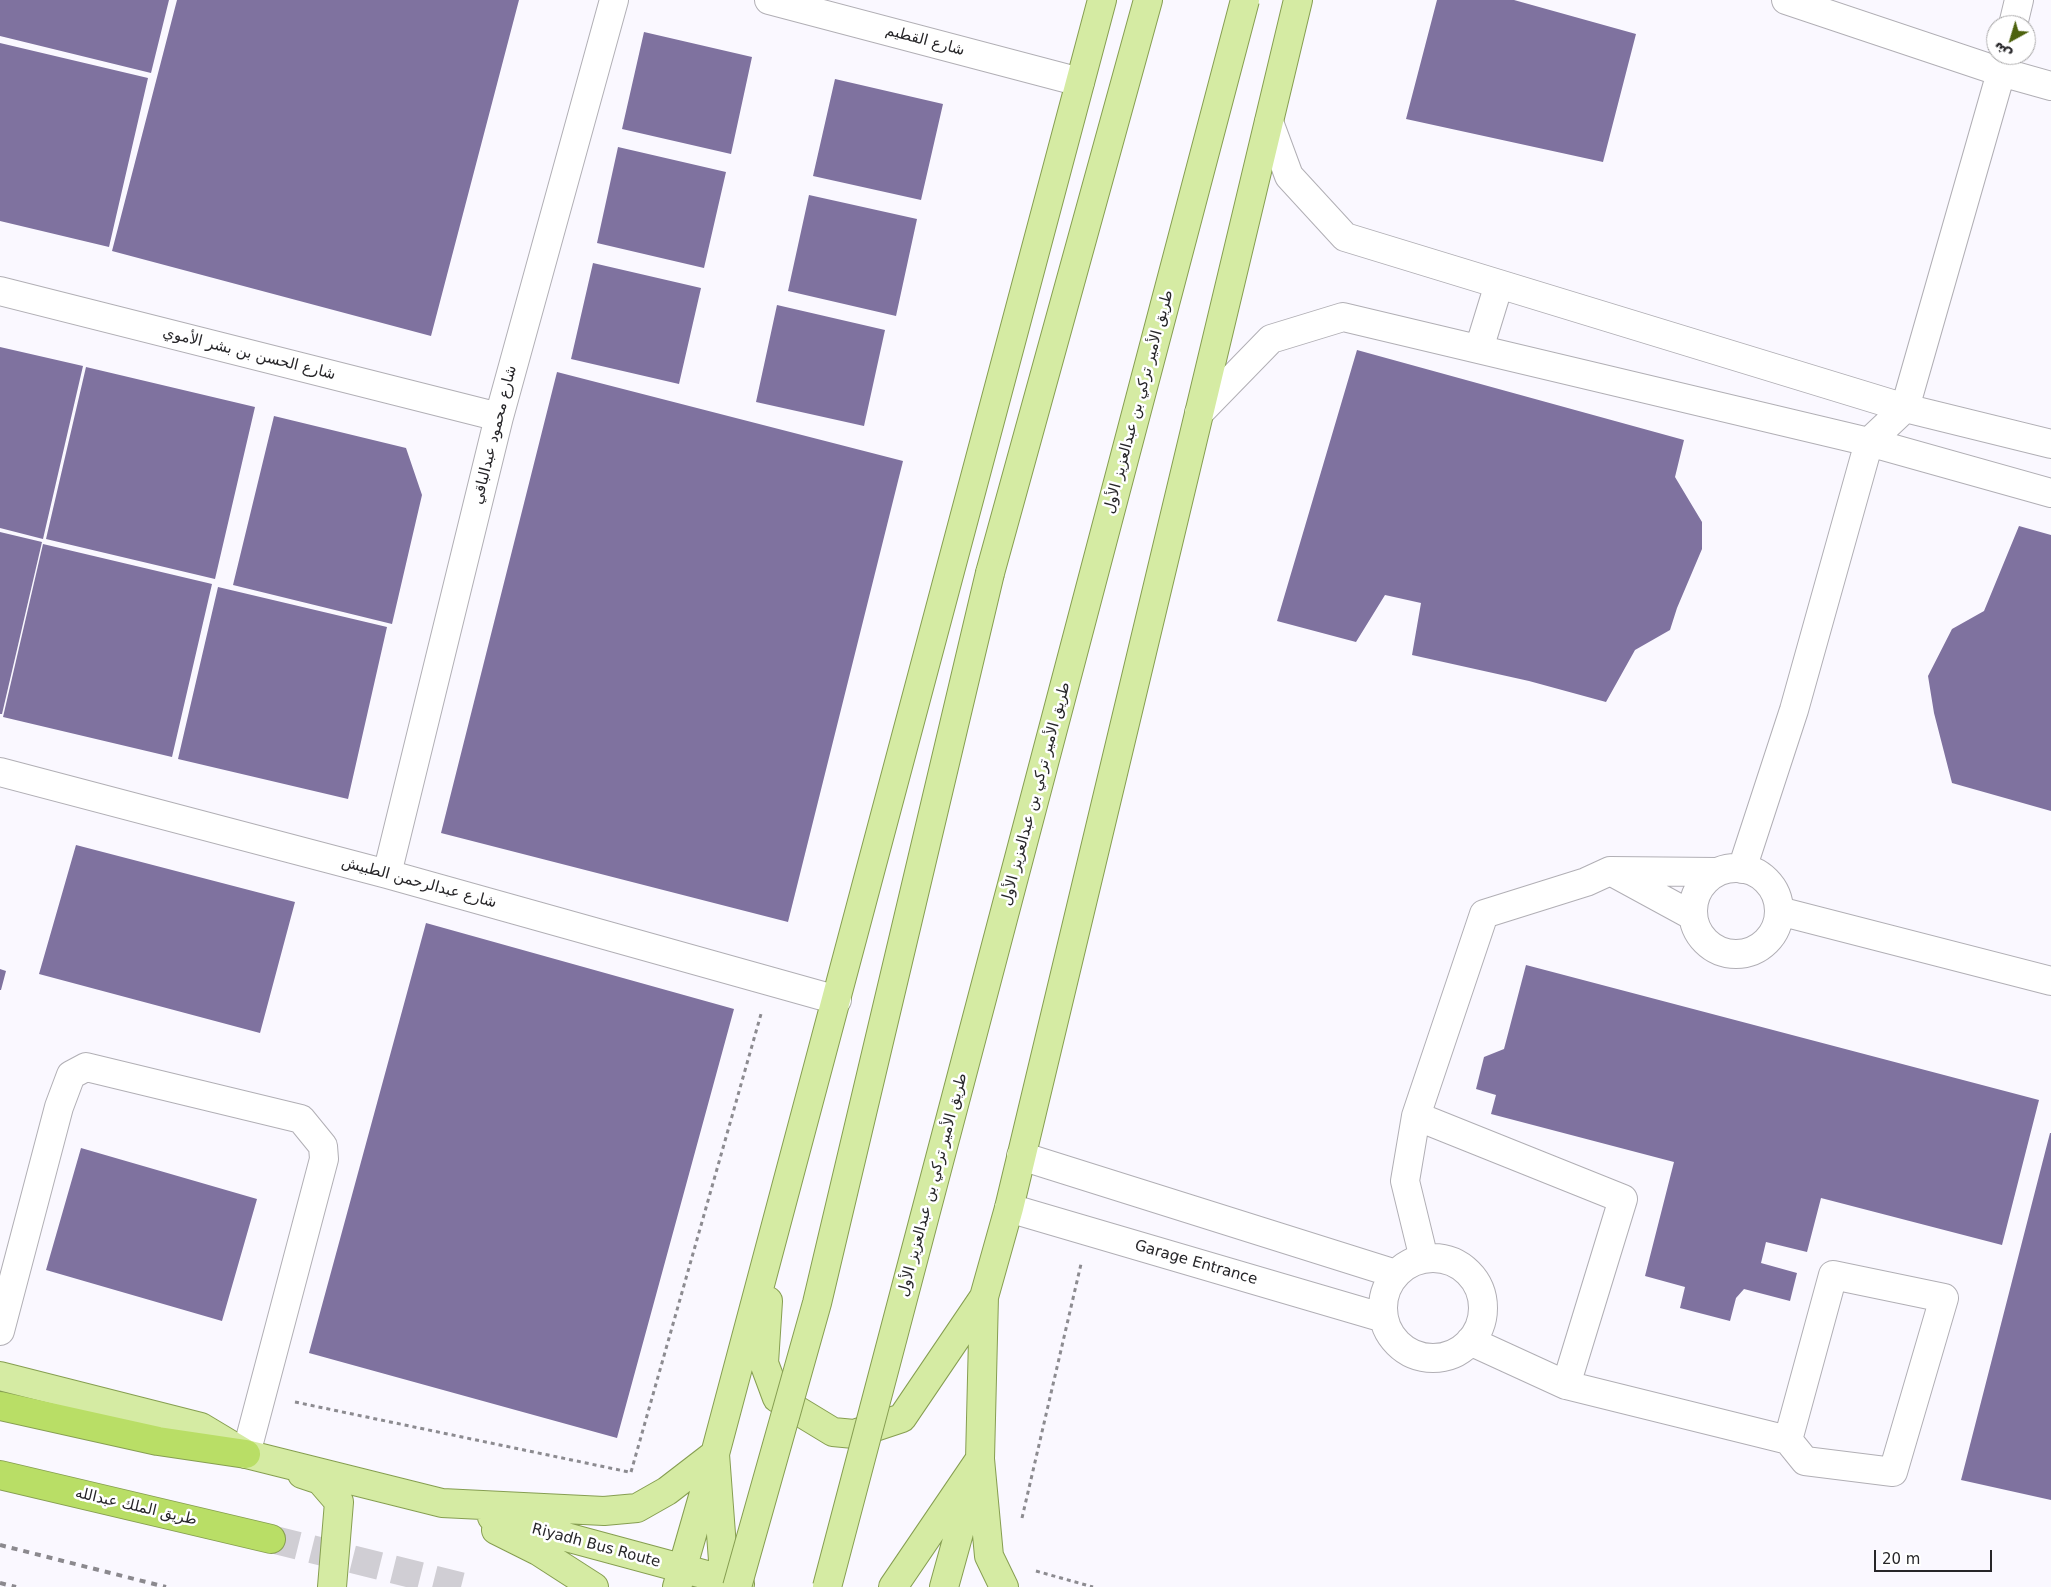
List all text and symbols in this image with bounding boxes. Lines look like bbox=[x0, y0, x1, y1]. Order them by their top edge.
north arrow bbox=[1986, 15, 2036, 65]
street label: شارع القطيم bbox=[883, 22, 967, 60]
text: ش bbox=[1990, 39, 2015, 63]
street label: طريق الأمير تركي بن عبدالعزيز الأول bbox=[1100, 288, 1178, 516]
street label: شارع الحسن بن بشر الأموي bbox=[161, 324, 337, 384]
street label: شارع محمود عبدالباقي bbox=[469, 364, 521, 506]
street label: طريق الأمير تركي بن عبدالعزيز الأول bbox=[997, 680, 1075, 908]
street label: شارع عبدالرحمن الطبيش bbox=[339, 854, 499, 912]
street label: طريق الأمير تركي بن عبدالعزيز الأول bbox=[894, 1071, 972, 1299]
street label: Garage Entrance bbox=[1133, 1237, 1259, 1289]
street label: طريق الملك عبدالله bbox=[73, 1484, 199, 1530]
street label: Riyadh Bus Route bbox=[530, 1520, 662, 1572]
scale bar bbox=[1876, 1540, 1994, 1572]
text: 20 m bbox=[1882, 1550, 1920, 1568]

